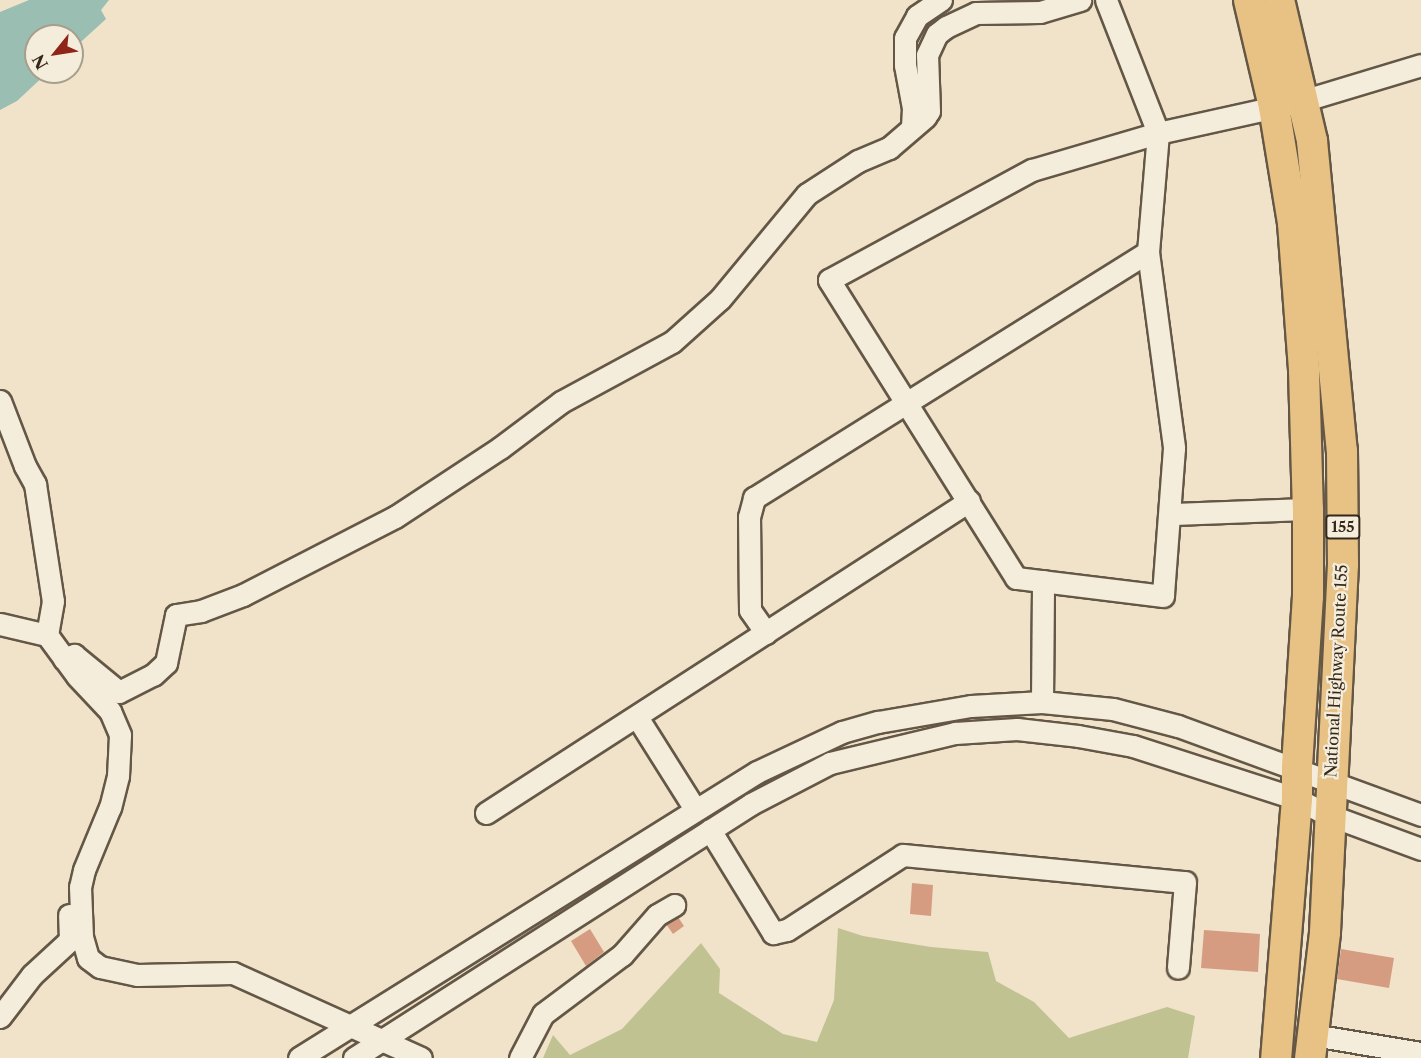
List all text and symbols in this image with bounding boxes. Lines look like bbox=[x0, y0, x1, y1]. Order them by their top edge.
north arrow bbox=[24, 24, 84, 84]
text: N bbox=[28, 51, 52, 73]
road number: 155 bbox=[1325, 515, 1361, 539]
street label: National Highway Route 155 bbox=[1321, 564, 1351, 778]

